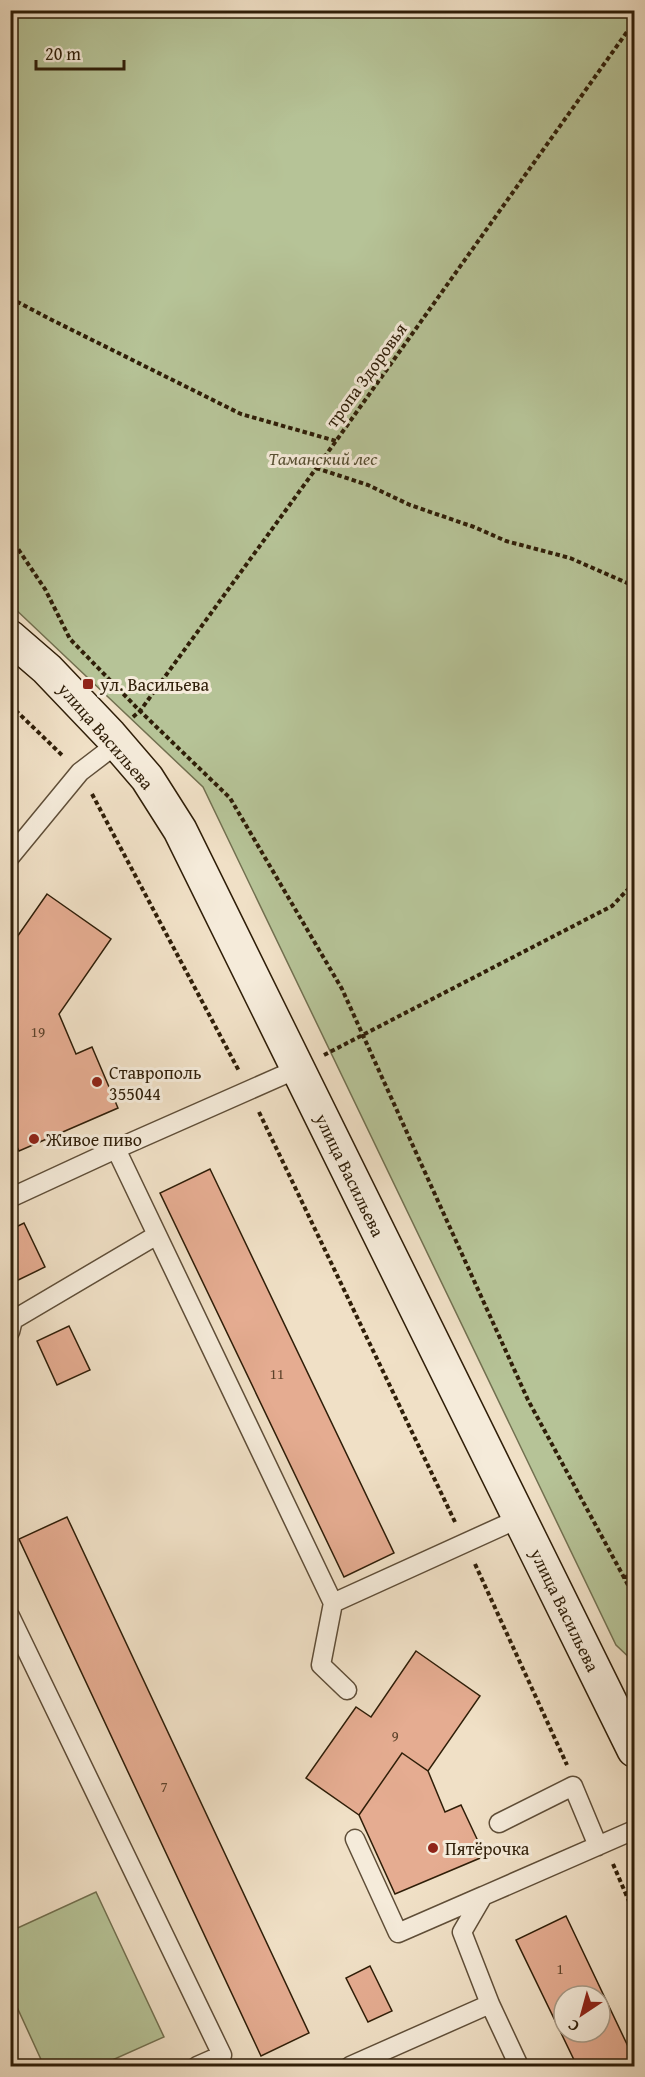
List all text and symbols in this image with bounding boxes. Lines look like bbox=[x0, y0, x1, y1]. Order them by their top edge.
scale bar bbox=[36, 33, 124, 71]
text: 20 m bbox=[45, 40, 81, 67]
street label: тропа Здоровья bbox=[319, 317, 413, 433]
park label: Таманский лес bbox=[269, 445, 378, 472]
place label: ул. Васильева bbox=[99, 671, 209, 698]
street label: улица Васильева bbox=[51, 676, 160, 796]
marker: ул. Васильева bbox=[81, 677, 95, 691]
house number: 19 bbox=[31, 1021, 45, 1042]
place label: Ставрополь 355044 bbox=[109, 1059, 201, 1107]
marker: Ставрополь 355044 bbox=[90, 1075, 104, 1089]
street label: улица Васильева bbox=[308, 1108, 392, 1242]
place label: Живое пиво bbox=[45, 1126, 142, 1153]
marker: Живое пиво bbox=[27, 1132, 41, 1146]
house number: 11 bbox=[270, 1363, 284, 1384]
street label: улица Васильева bbox=[523, 1543, 607, 1677]
house number: 9 bbox=[391, 1725, 399, 1746]
house number: 7 bbox=[160, 1776, 168, 1797]
place label: Пятёрочка bbox=[445, 1835, 530, 1862]
marker: Пятёрочка bbox=[426, 1841, 440, 1855]
house number: 1 bbox=[556, 1958, 564, 1979]
north arrow bbox=[552, 1984, 612, 2044]
text: С bbox=[562, 2014, 584, 2039]

